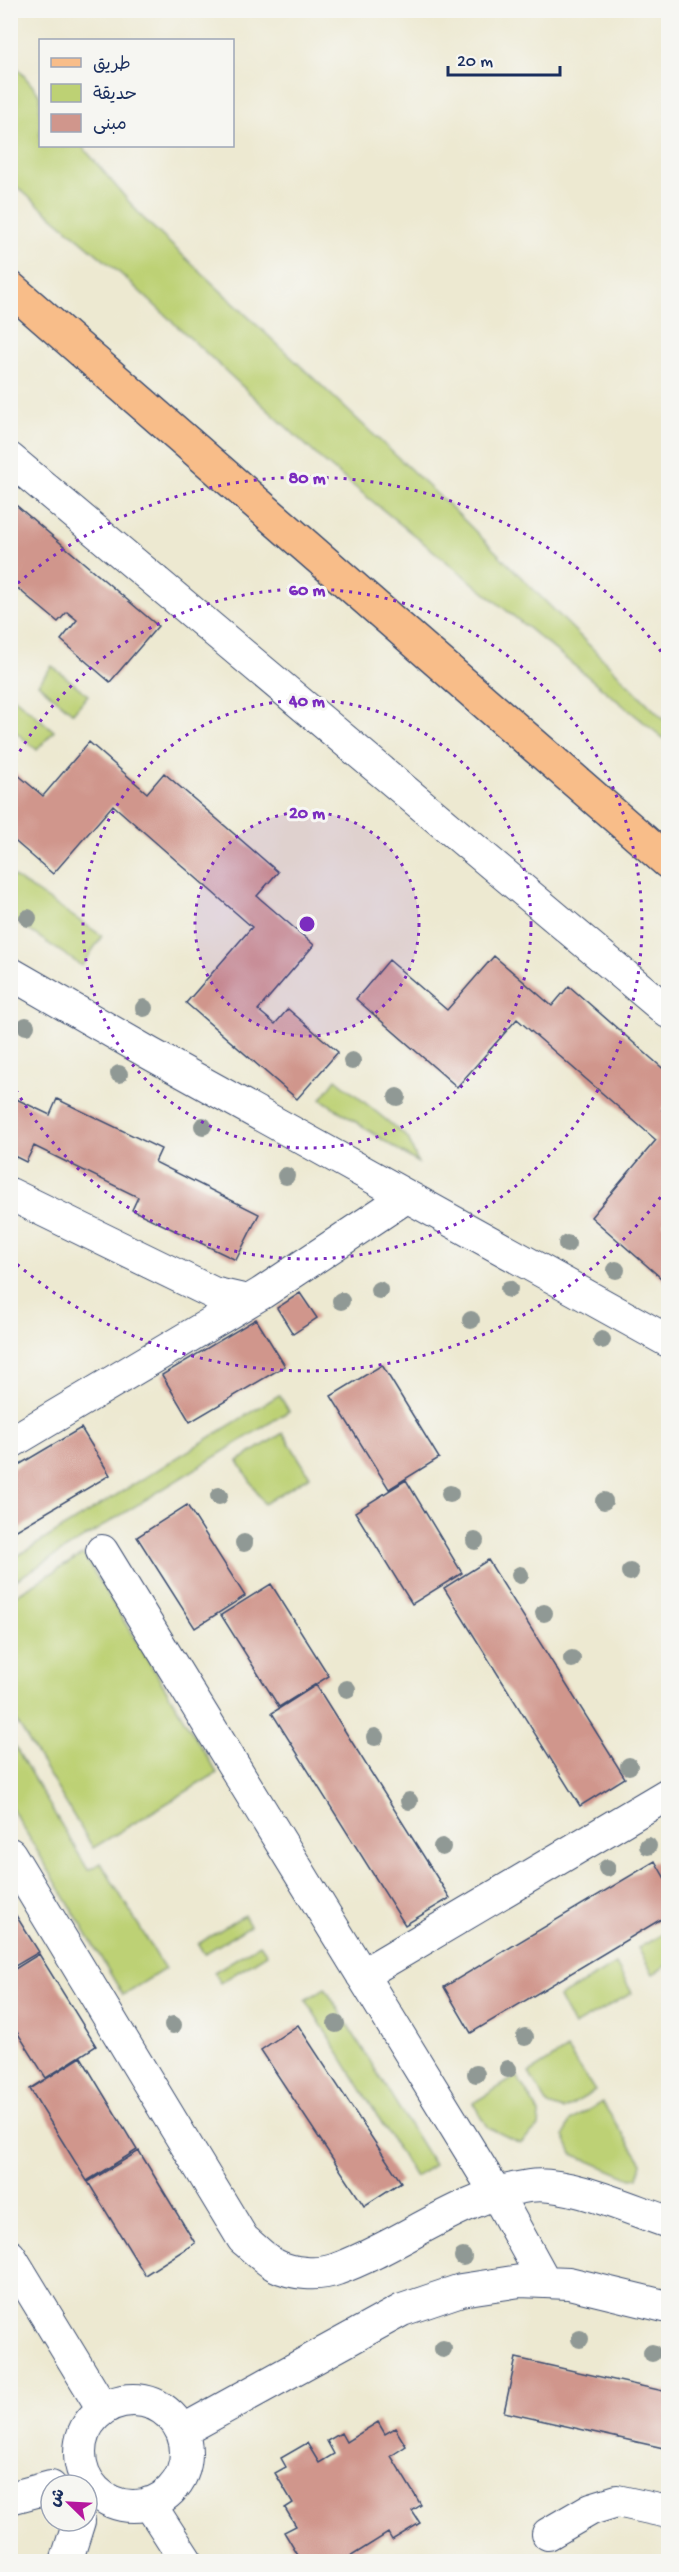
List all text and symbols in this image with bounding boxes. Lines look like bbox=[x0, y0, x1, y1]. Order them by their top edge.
legend bbox=[39, 39, 234, 147]
scale bar bbox=[448, 39, 560, 77]
text: 20 m bbox=[457, 52, 493, 73]
text: طريق bbox=[93, 55, 131, 76]
text: حديقة bbox=[93, 85, 137, 106]
text: مبنى bbox=[93, 115, 127, 136]
text: 80 m bbox=[288, 469, 326, 490]
text: 60 m bbox=[289, 581, 325, 602]
text: 40 m bbox=[288, 692, 325, 713]
text: 20 m bbox=[289, 804, 325, 825]
centre of rings bbox=[297, 914, 317, 934]
north arrow bbox=[39, 2473, 99, 2533]
text: ش bbox=[46, 2486, 71, 2510]

